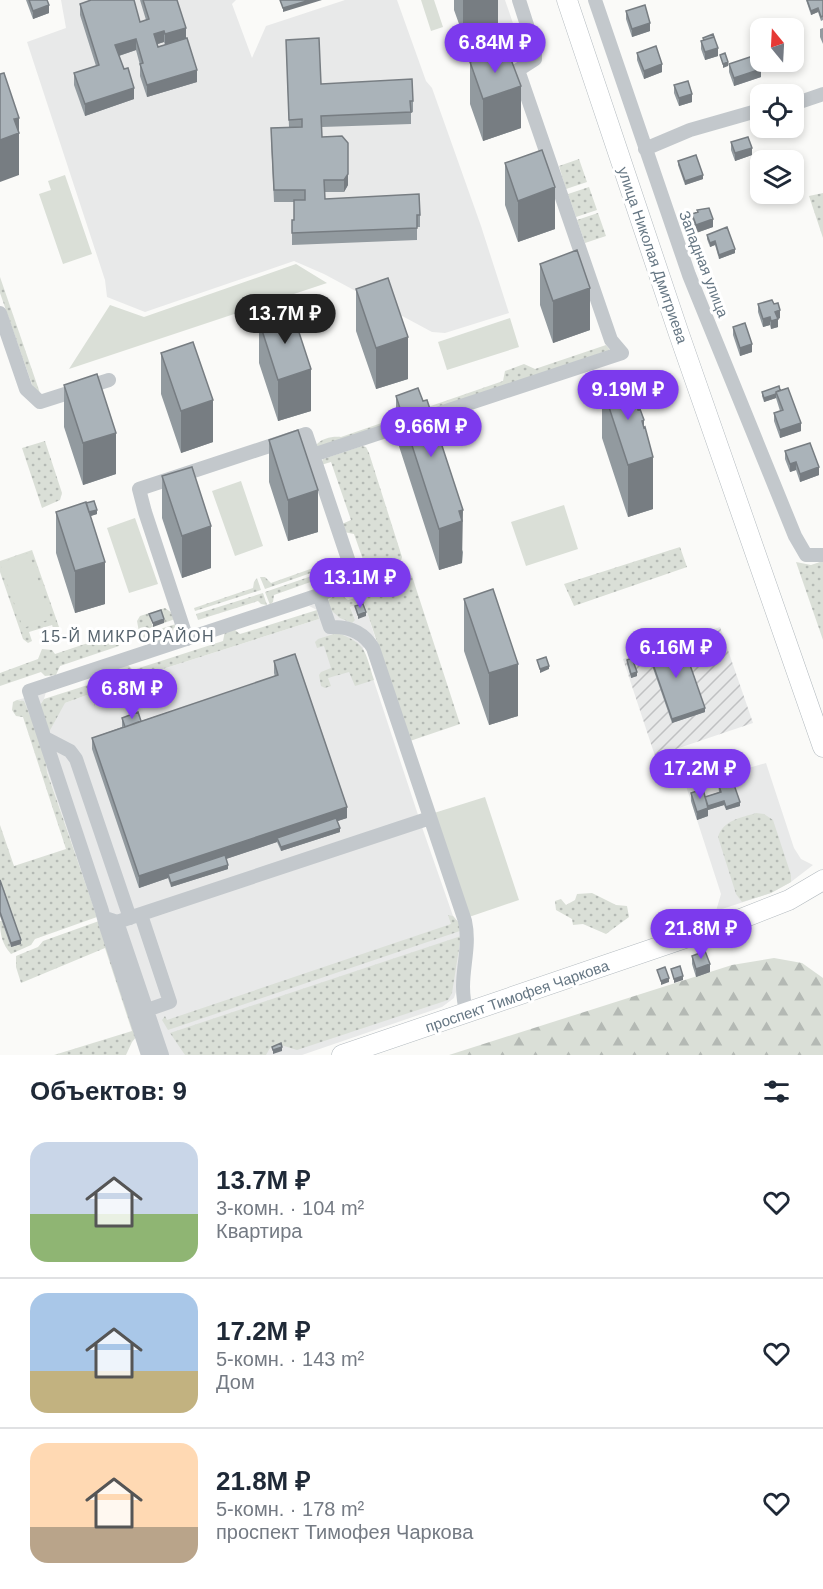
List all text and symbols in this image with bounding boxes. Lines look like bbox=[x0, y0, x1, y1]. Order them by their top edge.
north arrow bbox=[750, 18, 804, 72]
map controls bbox=[750, 18, 804, 204]
pin: 6.84M ₽ bbox=[440, 23, 550, 74]
text: 6.84M ₽ bbox=[459, 31, 531, 53]
button: locate bbox=[750, 84, 804, 138]
button: layers bbox=[750, 150, 804, 204]
street label: улица Николая Дмитриева bbox=[615, 164, 691, 346]
street label: Западная улица bbox=[676, 208, 732, 320]
pin: 13.7M ₽ bbox=[230, 294, 340, 345]
text: 13.7M ₽ bbox=[249, 302, 321, 324]
pin: 9.19M ₽ bbox=[573, 370, 683, 421]
text: 9.19M ₽ bbox=[592, 378, 664, 400]
pin: 9.66M ₽ bbox=[376, 407, 486, 458]
text: 9.66M ₽ bbox=[395, 415, 467, 437]
pin: 13.1M ₽ bbox=[305, 558, 415, 609]
text: 13.1M ₽ bbox=[324, 566, 396, 588]
district label: 15-Й МИКРОРАЙОН bbox=[41, 627, 215, 645]
pin: 6.16M ₽ bbox=[621, 628, 731, 679]
text: 6.16M ₽ bbox=[640, 636, 712, 658]
pin: 6.8M ₽ bbox=[83, 669, 181, 720]
text: 6.8M ₽ bbox=[101, 677, 163, 699]
pin: 17.2M ₽ bbox=[645, 749, 755, 800]
text: 17.2M ₽ bbox=[664, 757, 736, 779]
pin: 21.8M ₽ bbox=[646, 909, 756, 960]
text: 21.8M ₽ bbox=[665, 917, 737, 939]
street label: проспект Тимофея Чаркова bbox=[423, 956, 612, 1035]
icon: filters bbox=[760, 1075, 793, 1108]
text: Объектов: 9 bbox=[30, 1076, 187, 1106]
text: 13.7M ₽ bbox=[216, 1165, 311, 1195]
icon: home bbox=[78, 1166, 150, 1238]
icon: heart bbox=[760, 1186, 793, 1219]
text: 3-комн. · 104 m² bbox=[216, 1197, 364, 1219]
text: Квартира bbox=[216, 1220, 302, 1242]
text: 17.2M ₽ bbox=[216, 1316, 311, 1346]
icon: home bbox=[78, 1317, 150, 1389]
icon: heart bbox=[760, 1337, 793, 1370]
text: 5-комн. · 143 m² bbox=[216, 1348, 364, 1370]
text: Дом bbox=[216, 1371, 255, 1393]
text: 21.8M ₽ bbox=[216, 1466, 311, 1496]
icon: home bbox=[78, 1467, 150, 1539]
icon: heart bbox=[760, 1487, 793, 1520]
text: 5-комн. · 178 m² bbox=[216, 1498, 364, 1520]
text: проспект Тимофея Чаркова bbox=[216, 1521, 473, 1543]

